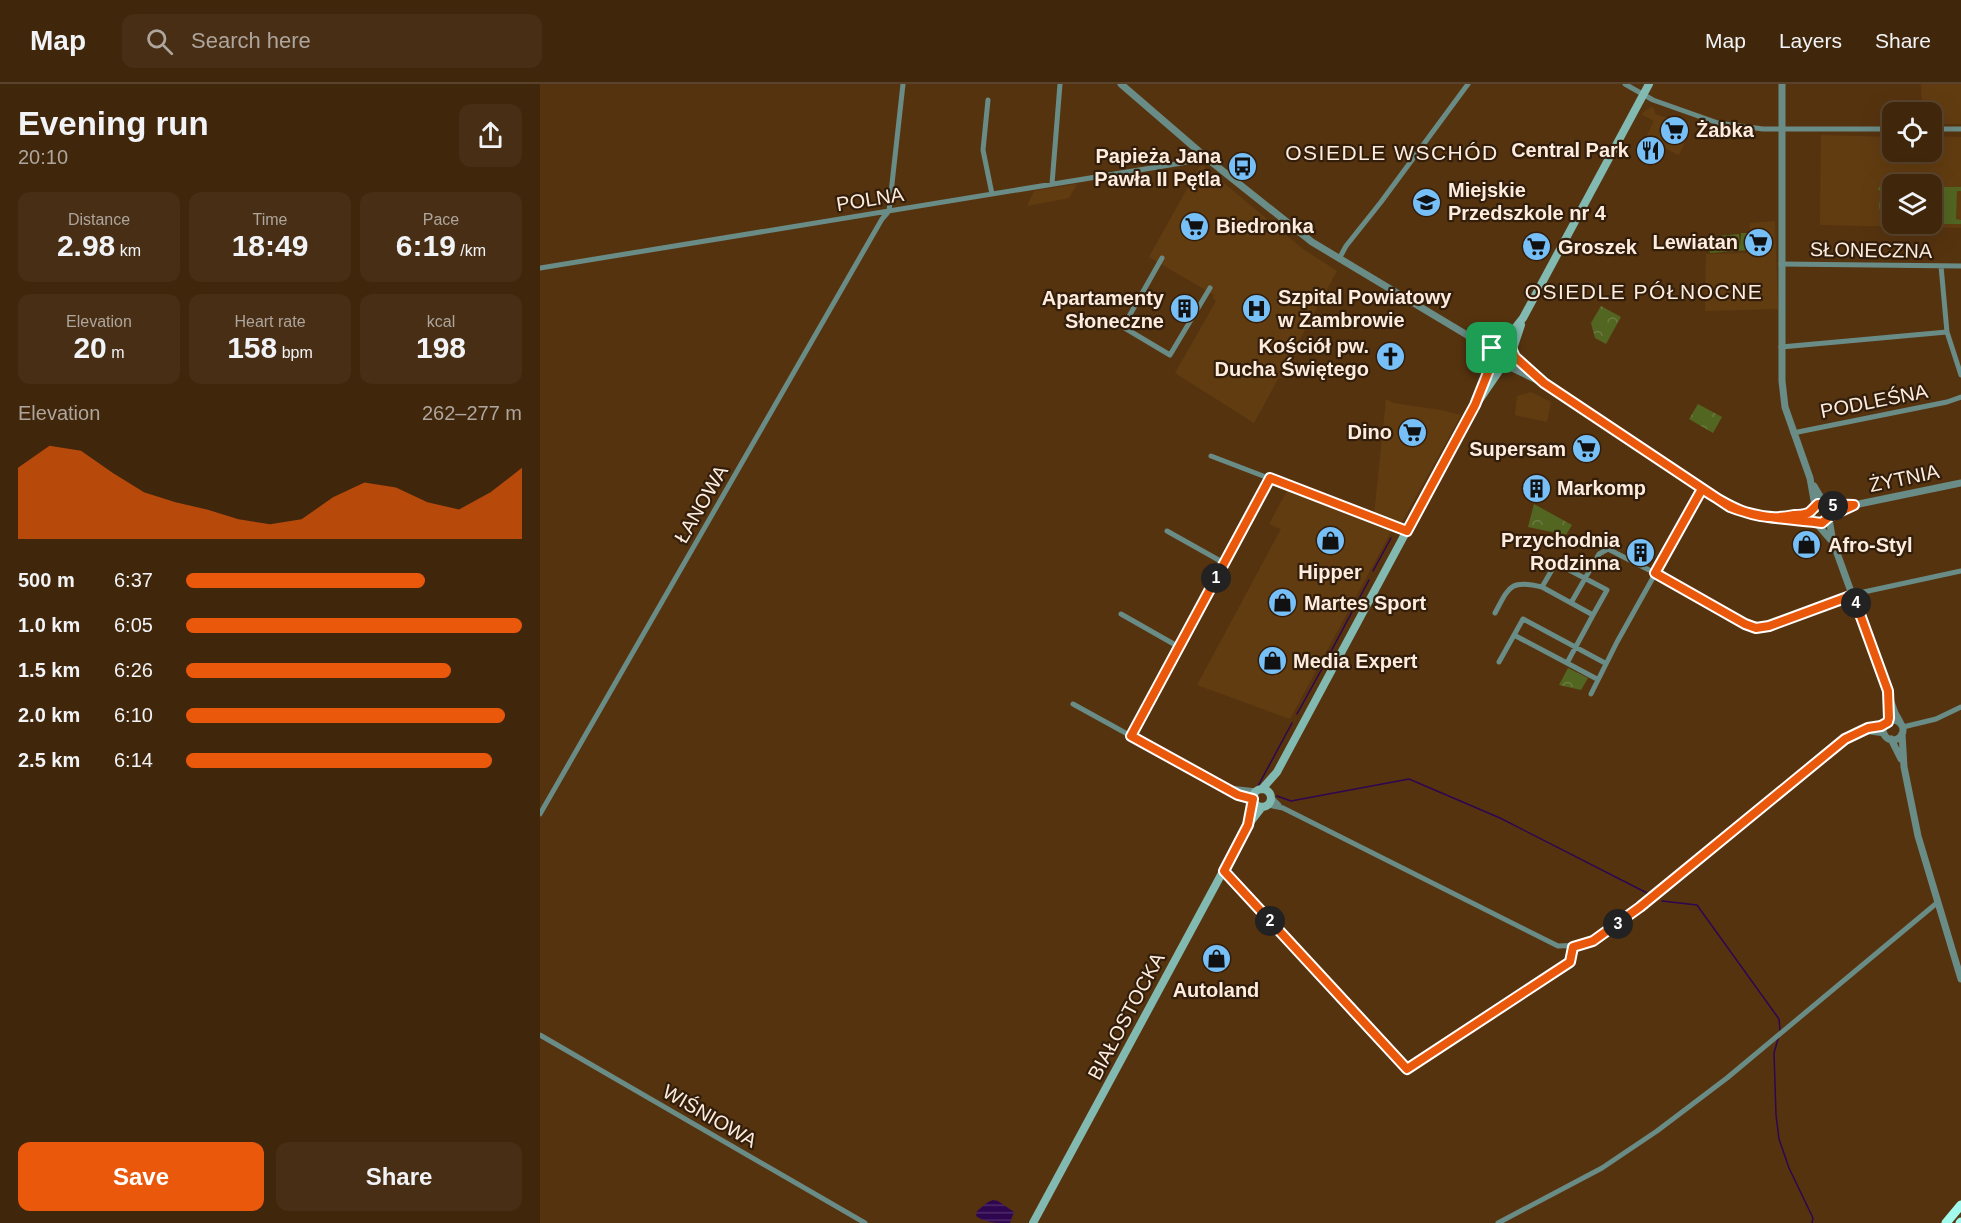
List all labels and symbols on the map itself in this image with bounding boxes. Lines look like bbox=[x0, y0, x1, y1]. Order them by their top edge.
supermarket icon: Żabka bbox=[1659, 114, 1691, 146]
place label: Żabka bbox=[1696, 119, 1755, 141]
restaurant icon: Central Park bbox=[1634, 134, 1666, 166]
place label: Central Park bbox=[1511, 139, 1630, 161]
district label: OSIEDLE WSCHÓD bbox=[1285, 141, 1499, 164]
place label: Papieża Jana Pawła II Pętla bbox=[1094, 145, 1222, 190]
bus stop icon: Papieża Jana Pawła II Pętla bbox=[1226, 151, 1258, 183]
place label: Miejskie Przedszkole nr 4 bbox=[1448, 179, 1607, 224]
street label: POLNA bbox=[835, 183, 906, 215]
school or university icon: Miejskie Przedszkole nr 4 bbox=[1411, 186, 1443, 218]
supermarket icon: Biedronka bbox=[1179, 210, 1211, 242]
place label: Biedronka bbox=[1216, 215, 1315, 237]
supermarket icon: Lewiatan bbox=[1743, 226, 1775, 258]
supermarket icon: Groszek bbox=[1521, 231, 1553, 263]
place label: Lewiatan bbox=[1652, 231, 1738, 253]
place label: Groszek bbox=[1558, 236, 1638, 258]
street label: SŁONECZNA bbox=[1810, 238, 1933, 262]
district label: OSIEDLE PÓŁNOCNE bbox=[1525, 280, 1763, 303]
place label: Szpital Powiatowy w Zambrowie bbox=[1277, 286, 1452, 331]
place label: Apartamenty Słoneczne bbox=[1042, 287, 1165, 332]
hospital icon: Szpital Powiatowy w Zambrowie bbox=[1241, 292, 1273, 324]
building icon: Apartamenty Słoneczne bbox=[1169, 293, 1201, 325]
pin bbox=[1466, 322, 1517, 373]
place label: Kościół pw. Ducha Świętego bbox=[1215, 335, 1369, 380]
church icon: Kościół pw. Ducha Świętego bbox=[1374, 341, 1406, 373]
street label: PODLEŚNA bbox=[1818, 379, 1930, 422]
supermarket icon: Dino bbox=[1397, 416, 1429, 448]
place label: Dino bbox=[1348, 421, 1392, 443]
supermarket icon: Supersam bbox=[1571, 433, 1603, 465]
place label: Supersam bbox=[1469, 438, 1566, 460]
street label: ŻYTNIA bbox=[1867, 460, 1942, 496]
street label: ŁANOWA bbox=[670, 461, 732, 547]
building icon: Markomp bbox=[1520, 472, 1552, 504]
place label: Markomp bbox=[1557, 477, 1646, 499]
pin: 5 bbox=[1818, 491, 1848, 521]
shop icon: Hipper bbox=[1314, 525, 1346, 557]
place label: Przychodnia Rodzinna bbox=[1501, 529, 1621, 574]
shop icon: Afro-Styl bbox=[1791, 529, 1823, 561]
place label: Afro-Styl bbox=[1828, 534, 1912, 556]
building icon: Przychodnia Rodzinna bbox=[1625, 536, 1657, 568]
place label: Hipper bbox=[1298, 561, 1362, 583]
pin: 1 bbox=[1201, 563, 1231, 593]
shop icon: Martes Sport bbox=[1267, 587, 1299, 619]
pin: 4 bbox=[1841, 588, 1871, 618]
place label: Martes Sport bbox=[1304, 592, 1427, 614]
shop icon: Media Expert bbox=[1256, 645, 1288, 677]
place label: Media Expert bbox=[1293, 650, 1418, 672]
pin: 2 bbox=[1255, 906, 1285, 936]
pin: 3 bbox=[1603, 909, 1633, 939]
shop icon: Autoland bbox=[1200, 943, 1232, 975]
street label: BIAŁOSTOCKA bbox=[1083, 948, 1169, 1083]
place label: Autoland bbox=[1173, 979, 1259, 1001]
street label: WIŚNIOWA bbox=[659, 1079, 762, 1152]

